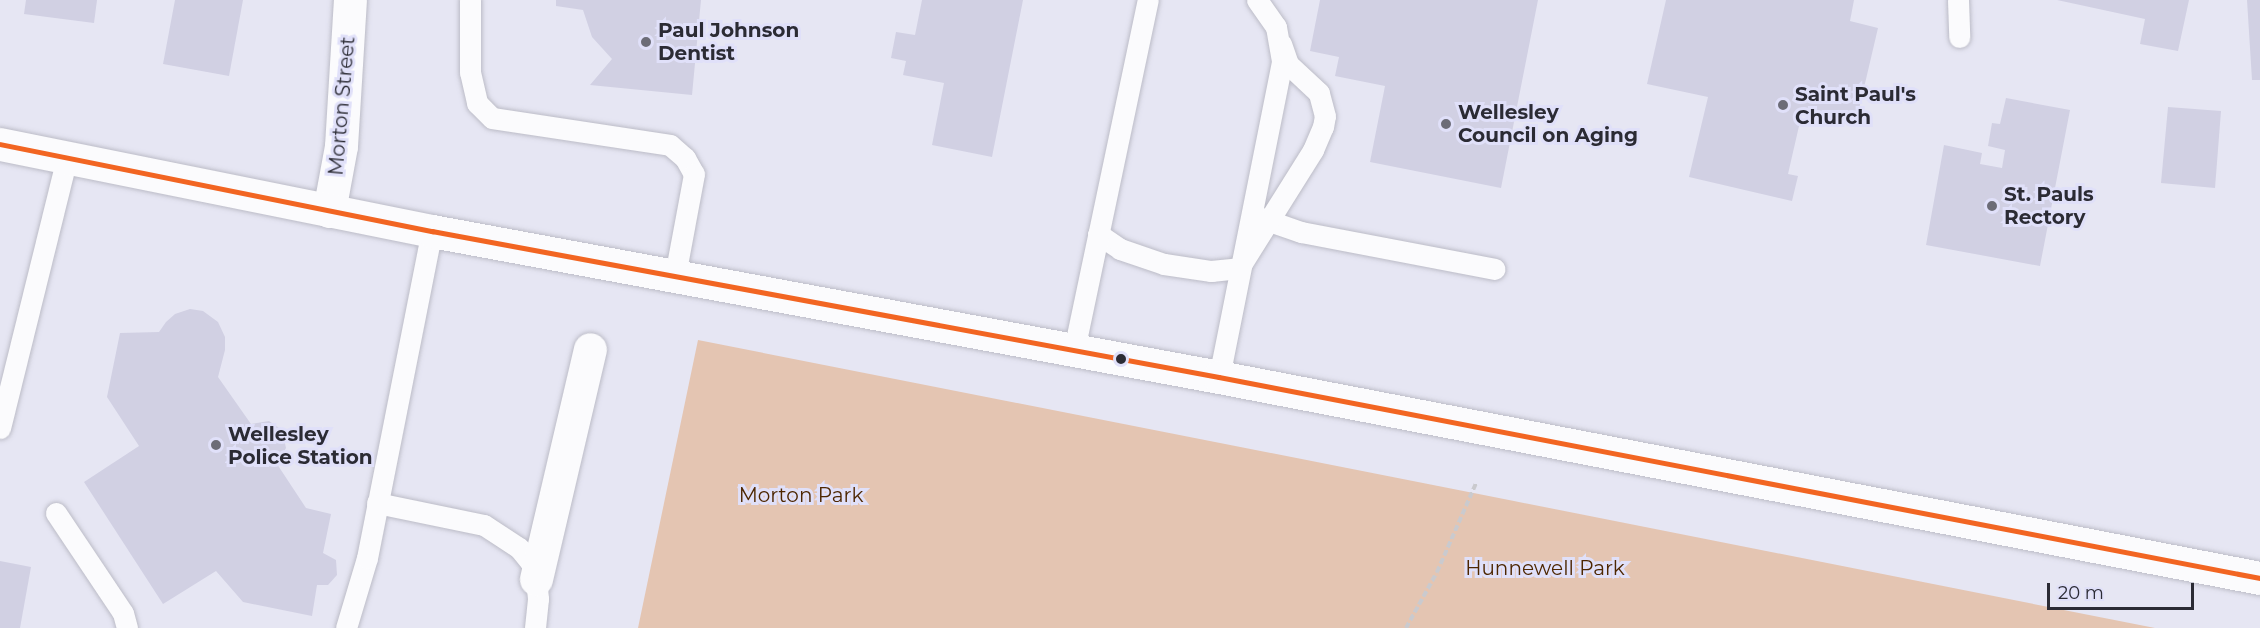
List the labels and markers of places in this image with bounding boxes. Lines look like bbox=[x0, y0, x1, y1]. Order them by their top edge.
place label: Paul Johnson Dentist bbox=[658, 19, 799, 66]
marker: Paul Johnson Dentist bbox=[639, 35, 653, 49]
place label: Saint Paul's Church bbox=[1795, 82, 1916, 129]
marker: Saint Paul's Church bbox=[1776, 98, 1790, 112]
place label: Wellesley Council on Aging bbox=[1458, 100, 1638, 147]
marker: Wellesley Council on Aging bbox=[1439, 117, 1453, 131]
place label: St. Pauls Rectory bbox=[2004, 183, 2094, 230]
marker: St. Pauls Rectory bbox=[1985, 199, 1999, 213]
unlabelled marker bbox=[1115, 353, 1127, 365]
place label: Wellesley Police Station bbox=[228, 422, 373, 469]
marker: Wellesley Police Station bbox=[209, 438, 223, 452]

